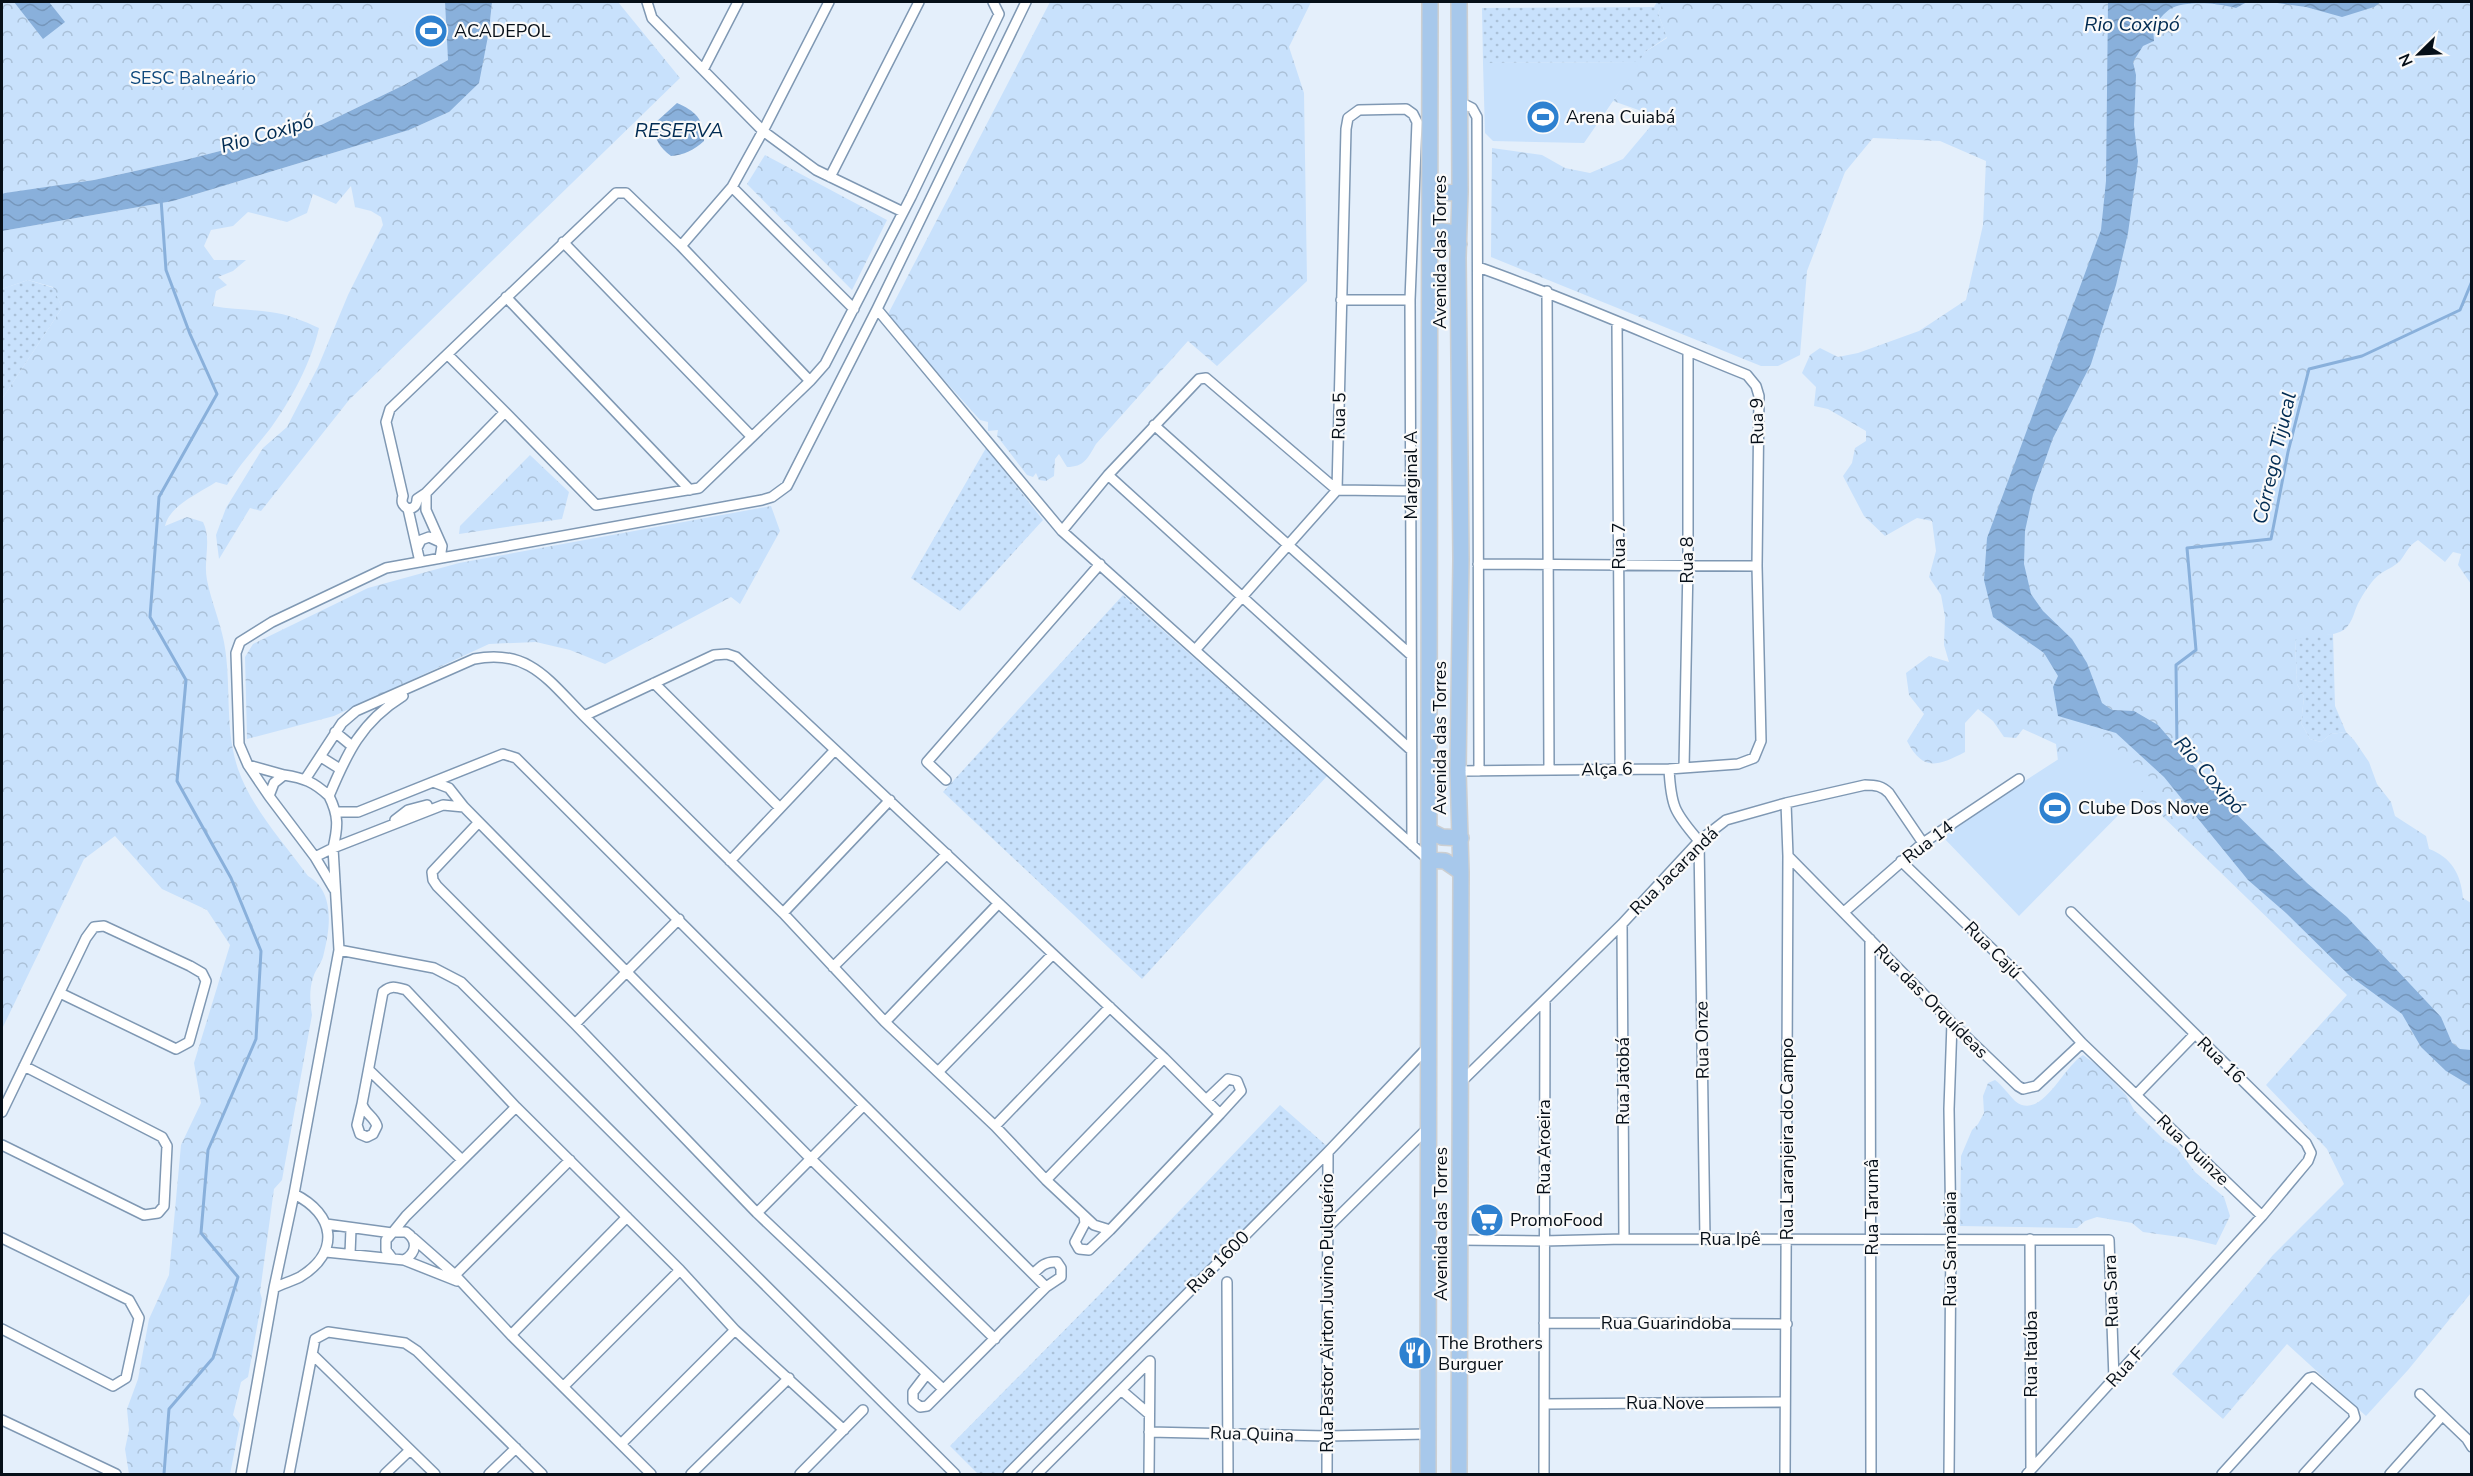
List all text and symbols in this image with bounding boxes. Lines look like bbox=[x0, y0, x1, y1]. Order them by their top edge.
water label: Rio Coxipó bbox=[2084, 11, 2180, 38]
sports icon: ACADEPOL bbox=[413, 13, 449, 49]
place label: ACADEPOL bbox=[454, 19, 551, 43]
north arrow bbox=[2389, 24, 2449, 84]
text: N bbox=[2394, 50, 2419, 70]
park label: SESC Balneário bbox=[130, 66, 256, 90]
sports icon: Arena Cuiabá bbox=[1525, 99, 1561, 135]
place label: Arena Cuiabá bbox=[1566, 105, 1675, 129]
water label: Rio Coxipó bbox=[217, 107, 317, 160]
water label: RESERVA bbox=[634, 117, 724, 144]
street label: Avenida das Torres bbox=[1428, 175, 1452, 329]
water label: Córrego Tijucal bbox=[2246, 389, 2303, 527]
street label: Rua 5 bbox=[1327, 392, 1351, 440]
street label: Rua 9 bbox=[1745, 397, 1769, 445]
street label: Marginal A bbox=[1399, 431, 1423, 519]
street label: Rua 7 bbox=[1607, 522, 1631, 570]
street label: Rua 8 bbox=[1675, 536, 1699, 584]
street label: Avenida das Torres bbox=[1428, 661, 1452, 815]
water label: Rio Coxipó bbox=[2168, 730, 2251, 820]
street label: Alça 6 bbox=[1581, 757, 1633, 781]
sports icon: Clube Dos Nove bbox=[2037, 790, 2073, 826]
place label: Clube Dos Nove bbox=[2078, 796, 2209, 820]
street label: Rua 14 bbox=[1898, 815, 1959, 869]
street label: Rua Jacarandá bbox=[1625, 822, 1723, 920]
street label: Rua Cajú bbox=[1959, 916, 2027, 984]
street label: Rua das Orquídeas bbox=[1868, 938, 1994, 1064]
street label: Rua Onze bbox=[1689, 1001, 1715, 1079]
street label: Rua 16 bbox=[2192, 1031, 2250, 1089]
street label: Rua Jatobá bbox=[1611, 1037, 1635, 1125]
street label: Rua Laranjeira do Campo bbox=[1775, 1038, 1799, 1240]
street label: Rua Aroeira bbox=[1532, 1099, 1556, 1195]
street label: Rua Quinze bbox=[2151, 1109, 2235, 1191]
street label: Avenida das Torres bbox=[1429, 1147, 1453, 1301]
street label: Rua Tarumâ bbox=[1860, 1159, 1884, 1255]
street label: Rua Pastor Airton Juvino Pulquério bbox=[1315, 1173, 1339, 1453]
street label: Rua Samabaia bbox=[1938, 1191, 1962, 1307]
supermarket icon: PromoFood bbox=[1469, 1202, 1505, 1238]
place label: PromoFood bbox=[1510, 1208, 1603, 1232]
street label: Rua 1600 bbox=[1181, 1225, 1255, 1299]
street label: Rua Ipê bbox=[1700, 1227, 1760, 1251]
street label: Rua Sara bbox=[2098, 1254, 2124, 1328]
street label: Rua Guarindoba bbox=[1601, 1311, 1731, 1335]
street label: Rua Itaúba bbox=[2019, 1311, 2043, 1397]
place label: The Brothers Burguer bbox=[1438, 1331, 1543, 1376]
restaurant icon: The Brothers Burguer bbox=[1397, 1335, 1433, 1371]
street label: Rua F bbox=[2101, 1342, 2149, 1392]
street label: Rua Nove bbox=[1626, 1391, 1704, 1415]
street label: Rua Quina bbox=[1210, 1421, 1294, 1447]

